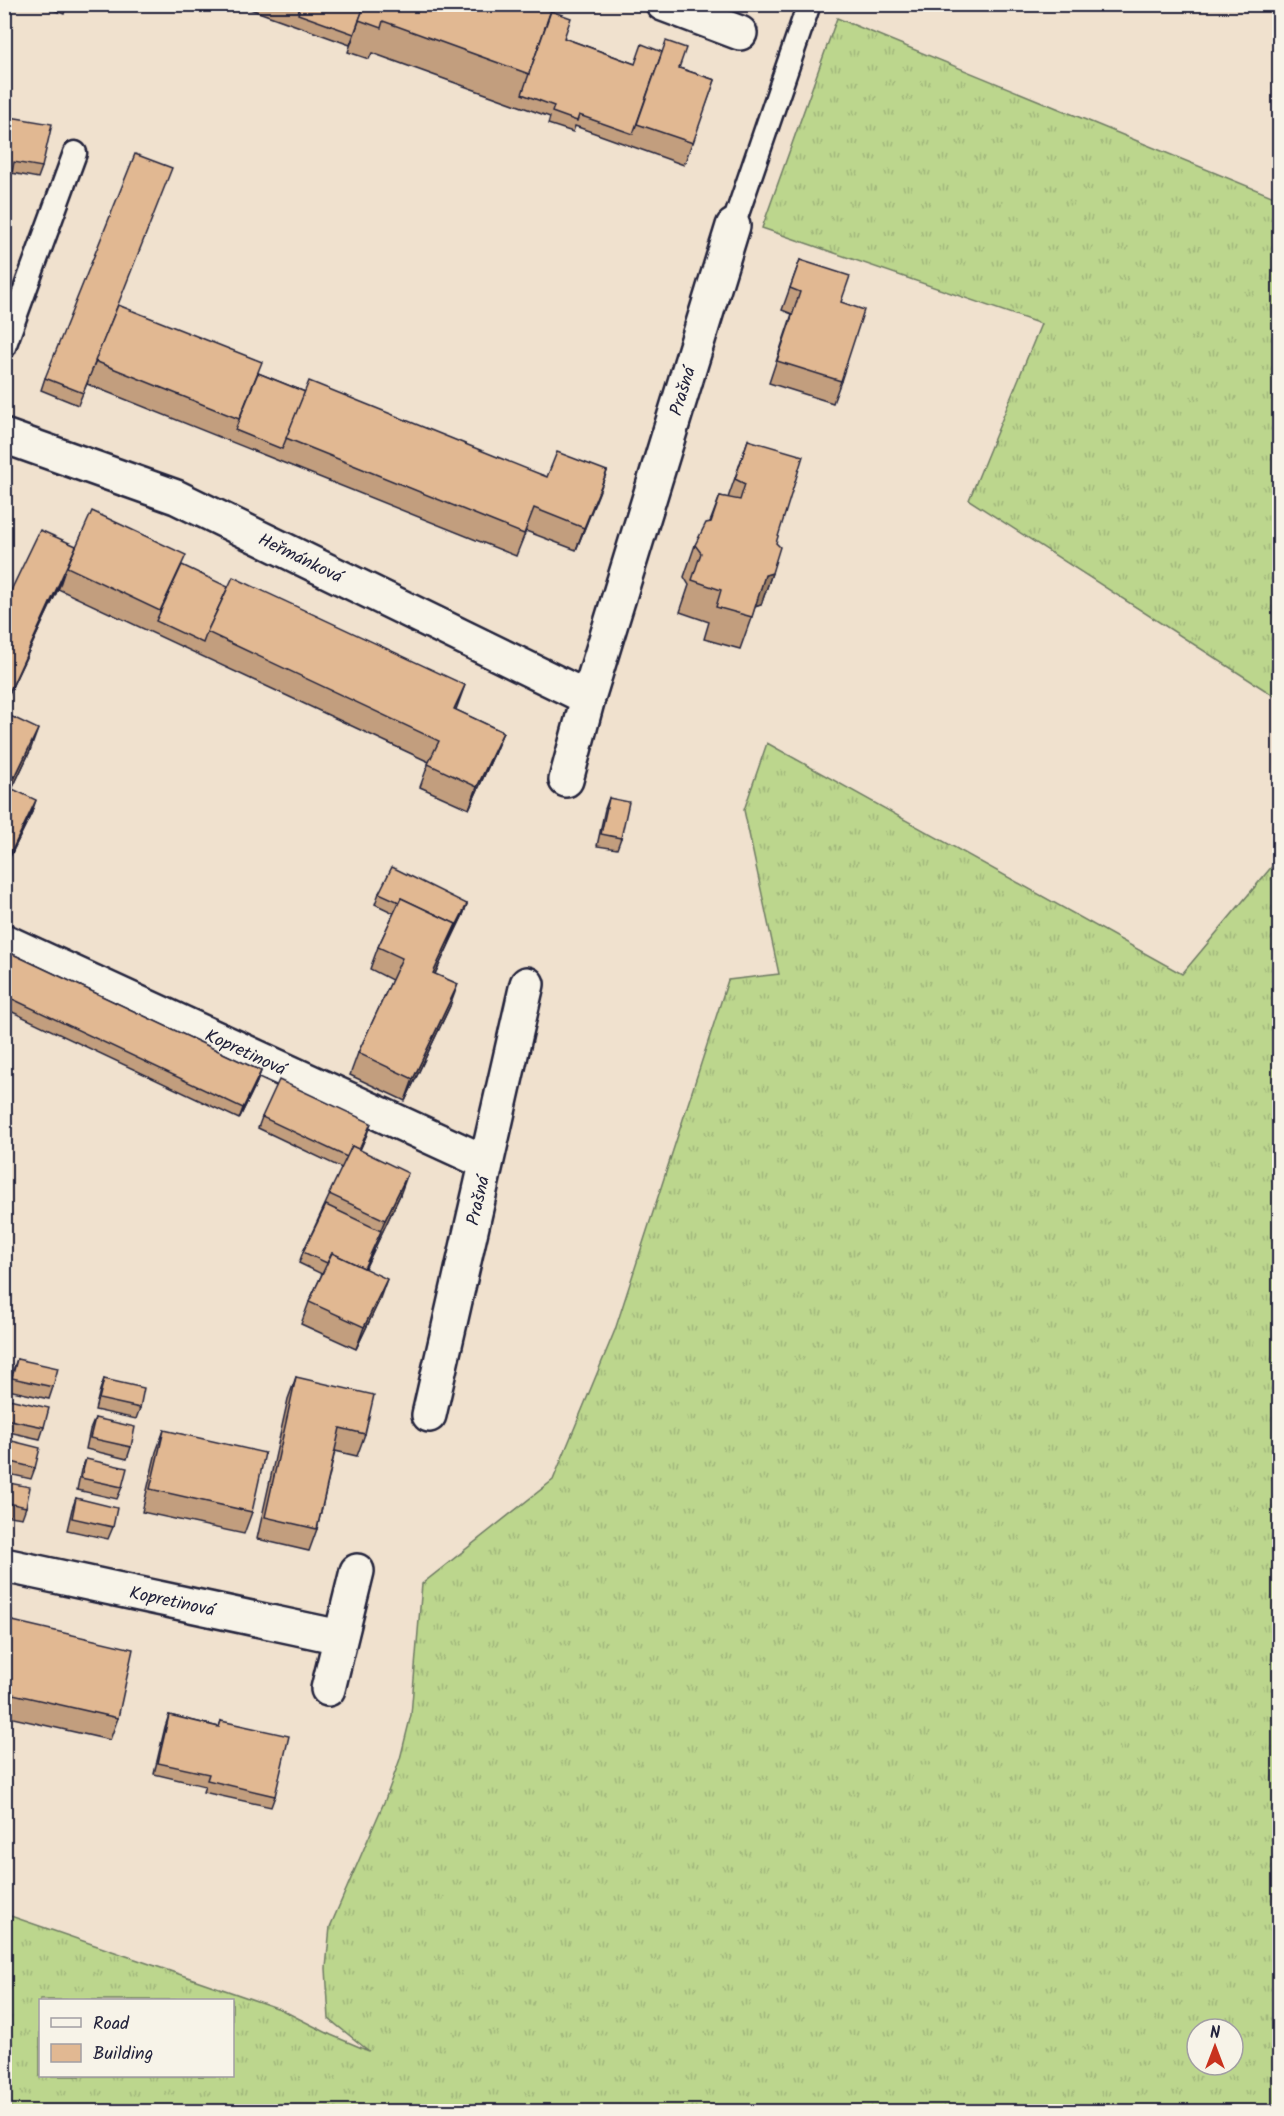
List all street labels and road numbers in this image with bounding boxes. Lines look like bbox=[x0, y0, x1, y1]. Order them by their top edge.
street label: Prašná bbox=[663, 362, 705, 420]
street label: Heřmánková bbox=[253, 526, 348, 593]
street label: Kopretinová bbox=[200, 1022, 292, 1085]
street label: Prašná bbox=[460, 1172, 499, 1228]
street label: Kopretinová bbox=[126, 1579, 219, 1626]

